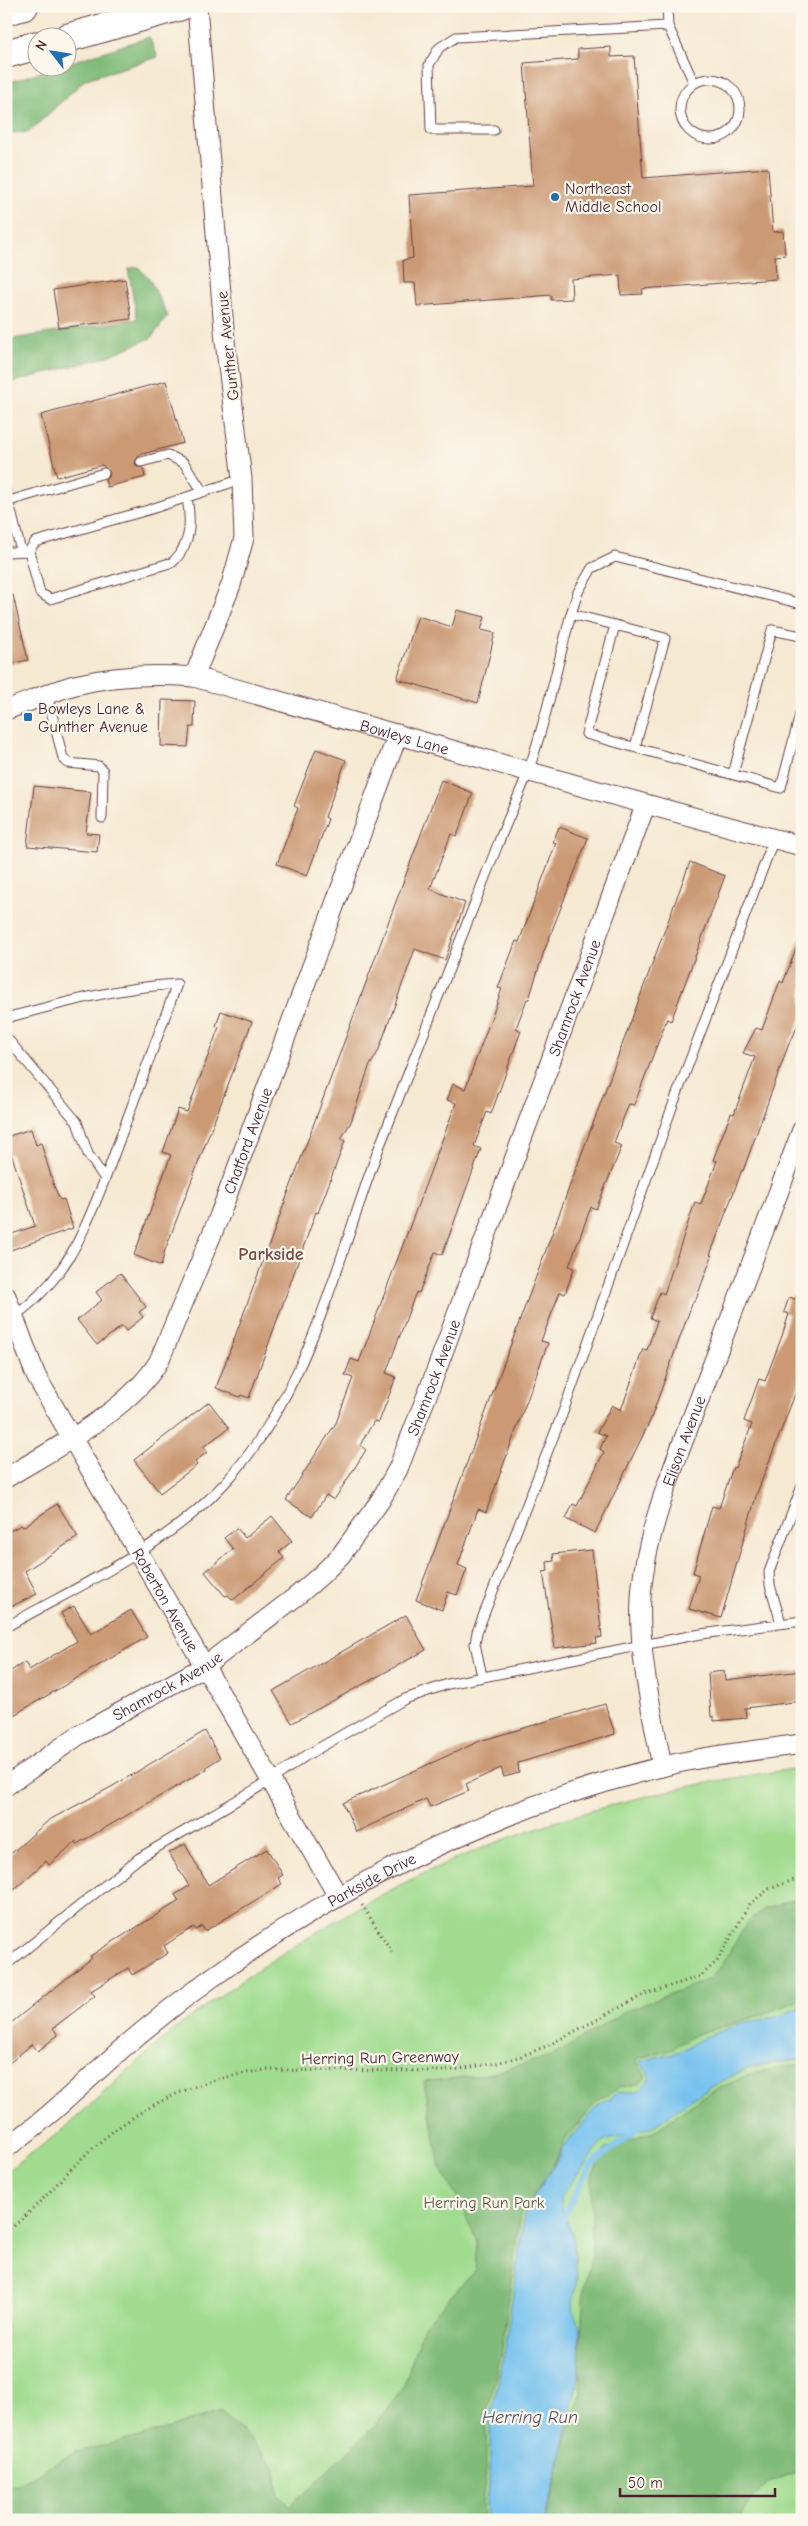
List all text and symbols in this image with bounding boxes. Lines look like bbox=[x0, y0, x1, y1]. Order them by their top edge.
north arrow bbox=[28, 28, 78, 78]
text: N bbox=[32, 37, 51, 54]
place label: Northeast Middle School bbox=[565, 180, 661, 216]
marker: Northeast Middle School bbox=[549, 191, 561, 203]
street label: Gunther Avenue bbox=[213, 290, 243, 402]
place label: Bowleys Lane & Gunther Avenue bbox=[38, 700, 148, 736]
marker: Bowleys Lane & Gunther Avenue bbox=[22, 711, 34, 723]
street label: Bowleys Lane bbox=[358, 716, 451, 759]
street label: Shamrock Avenue bbox=[545, 937, 605, 1059]
street label: Chatford Avenue bbox=[220, 1085, 276, 1197]
district label: Parkside bbox=[238, 1244, 304, 1265]
street label: Shamrock Avenue bbox=[404, 1317, 464, 1439]
street label: Elison Avenue bbox=[659, 1394, 710, 1489]
street label: Roberton Avenue bbox=[128, 1545, 202, 1655]
street label: Shamrock Avenue bbox=[110, 1648, 226, 1725]
street label: Parkside Drive bbox=[325, 1850, 419, 1911]
street label: Herring Run Greenway bbox=[301, 2048, 460, 2068]
park label: Herring Run Park bbox=[423, 2194, 545, 2212]
water label: Herring Run bbox=[482, 2407, 578, 2428]
scale bar bbox=[620, 2466, 776, 2498]
text: 50 m bbox=[628, 2474, 663, 2492]

